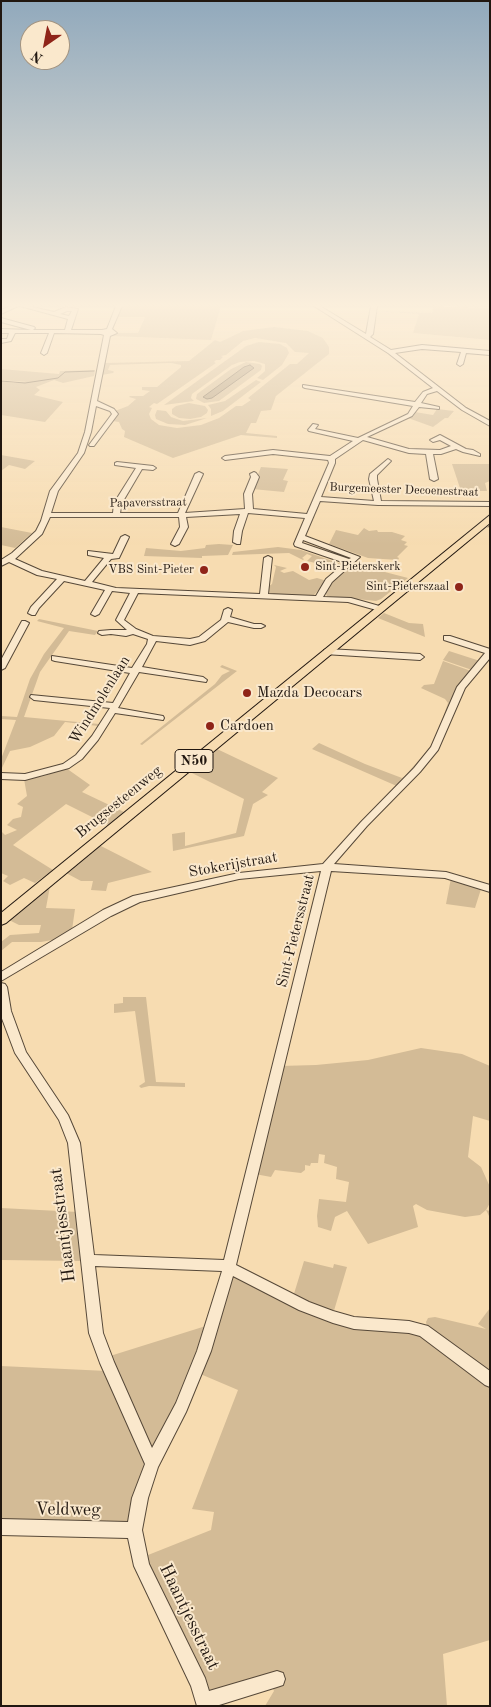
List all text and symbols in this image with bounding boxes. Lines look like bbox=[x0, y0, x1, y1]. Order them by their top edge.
north arrow bbox=[20, 20, 70, 70]
text: N bbox=[29, 48, 46, 66]
street label: Burgemeester Decoenestraat bbox=[329, 480, 479, 500]
street label: Papaversstraat bbox=[109, 495, 187, 511]
place label: Sint-Pieterskerk bbox=[315, 560, 400, 574]
marker: Sint-Pieterskerk bbox=[299, 561, 311, 573]
place label: VBS Sint-Pieter bbox=[108, 563, 194, 577]
marker: VBS Sint-Pieter bbox=[198, 564, 210, 576]
place label: Sint-Pieterszaal bbox=[366, 580, 449, 594]
marker: Sint-Pieterszaal bbox=[453, 581, 465, 593]
street label: Windmolenlaan bbox=[66, 653, 134, 747]
place label: Mazda Decocars bbox=[257, 684, 362, 702]
marker: Mazda Decocars bbox=[241, 687, 253, 699]
place label: Cardoen bbox=[220, 717, 274, 735]
marker: Cardoen bbox=[204, 720, 216, 732]
road number: N50 bbox=[175, 749, 213, 772]
street label: Brugsesteenweg bbox=[72, 762, 166, 842]
street label: Stokerijstraat bbox=[187, 848, 279, 882]
street label: Sint-Pietersstraat bbox=[273, 872, 319, 990]
street label: Haantjesstraat bbox=[45, 1166, 81, 1284]
street label: Veldweg bbox=[35, 1499, 101, 1521]
street label: Haantjesstraat bbox=[154, 1560, 224, 1674]

